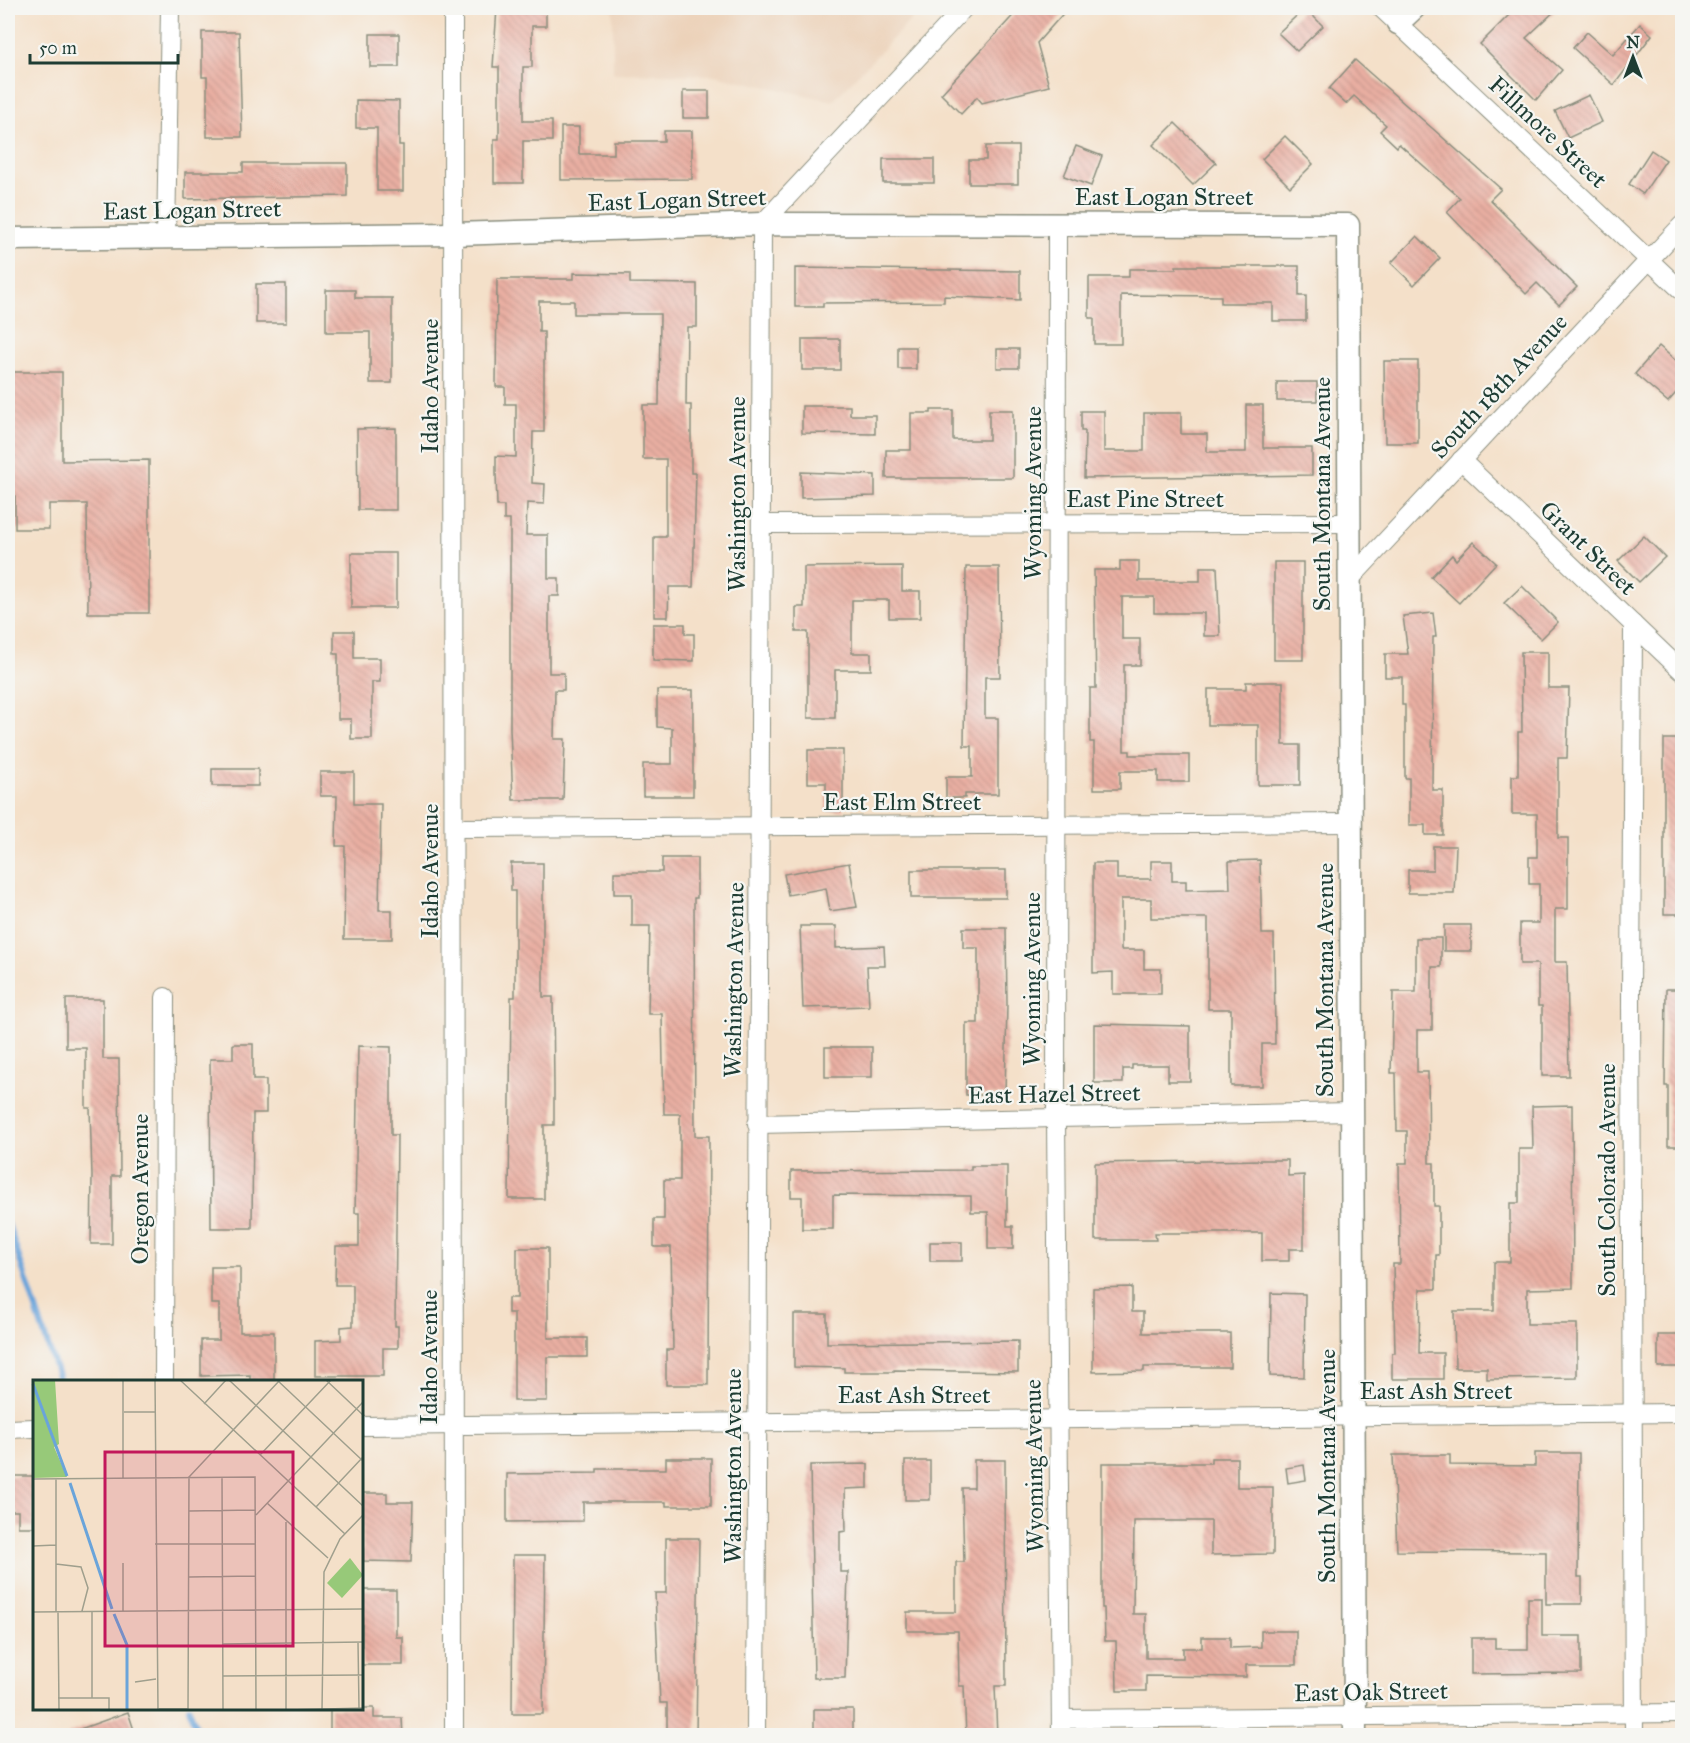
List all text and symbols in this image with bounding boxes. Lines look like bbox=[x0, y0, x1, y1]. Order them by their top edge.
scale bar bbox=[30, 27, 178, 65]
north arrow bbox=[1603, 27, 1663, 87]
text: N bbox=[1626, 33, 1640, 52]
text: 50 m bbox=[39, 37, 77, 59]
street label: Fillmore Street bbox=[1482, 69, 1614, 195]
street label: East Logan Street bbox=[587, 182, 767, 218]
street label: East Logan Street bbox=[1075, 182, 1254, 212]
street label: East Logan Street bbox=[102, 193, 282, 227]
street label: South 18th Avenue bbox=[1424, 307, 1574, 465]
street label: Idaho Avenue bbox=[415, 319, 445, 453]
street label: South Montana Avenue bbox=[1307, 377, 1337, 611]
street label: Washington Avenue bbox=[722, 396, 752, 592]
street label: Wyoming Avenue bbox=[1018, 406, 1048, 580]
street label: East Pine Street bbox=[1066, 484, 1224, 514]
street label: Grant Street bbox=[1533, 495, 1643, 602]
street label: East Elm Street bbox=[823, 787, 982, 817]
street label: Idaho Avenue bbox=[415, 804, 445, 938]
street label: South Montana Avenue bbox=[1310, 863, 1340, 1097]
street label: Washington Avenue bbox=[717, 882, 751, 1078]
street label: Wyoming Avenue bbox=[1017, 892, 1047, 1066]
street label: South Colorado Avenue bbox=[1592, 1063, 1622, 1297]
street label: East Hazel Street bbox=[967, 1077, 1141, 1111]
street label: Oregon Avenue bbox=[125, 1114, 155, 1264]
street label: Idaho Avenue bbox=[414, 1290, 444, 1424]
street label: South Montana Avenue bbox=[1312, 1349, 1342, 1583]
street label: Washington Avenue bbox=[718, 1368, 748, 1564]
street label: East Ash Street bbox=[1360, 1376, 1513, 1406]
street label: Wyoming Avenue bbox=[1017, 1379, 1051, 1553]
inset map bbox=[33, 1380, 363, 1710]
street label: East Ash Street bbox=[838, 1380, 991, 1410]
street label: East Oak Street bbox=[1294, 1676, 1449, 1708]

